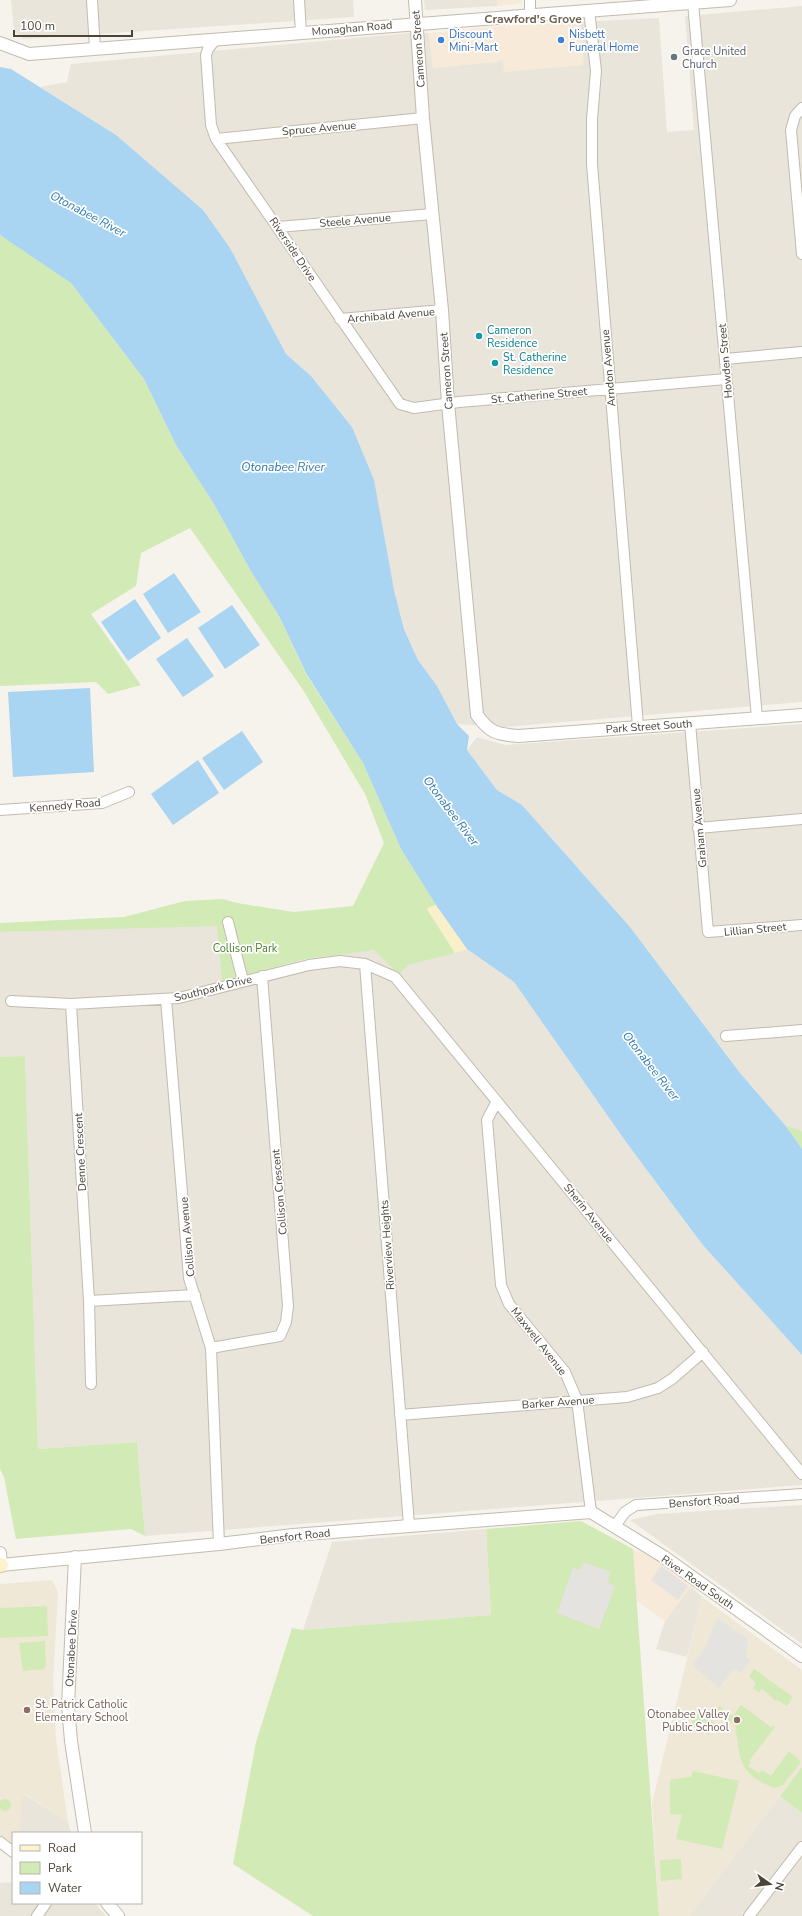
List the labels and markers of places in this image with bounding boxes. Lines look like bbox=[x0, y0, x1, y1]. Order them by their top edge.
place label: Discount Mini-Mart bbox=[449, 27, 498, 55]
place label: Nisbett Funeral Home bbox=[569, 27, 639, 55]
marker: Discount Mini-Mart bbox=[436, 35, 446, 45]
marker: Nisbett Funeral Home bbox=[556, 35, 566, 45]
place label: Grace United Church bbox=[682, 44, 746, 72]
marker: Grace United Church bbox=[669, 52, 679, 62]
place label: Cameron Residence bbox=[487, 323, 537, 351]
marker: Cameron Residence bbox=[474, 331, 484, 341]
place label: St. Catherine Residence bbox=[503, 350, 567, 378]
marker: St. Catherine Residence bbox=[490, 358, 500, 368]
place label: St. Patrick Catholic Elementary School bbox=[35, 1697, 129, 1725]
marker: St. Patrick Catholic Elementary School bbox=[22, 1705, 32, 1715]
place label: Otonabee Valley Public School bbox=[647, 1707, 730, 1735]
marker: Otonabee Valley Public School bbox=[732, 1715, 742, 1725]

